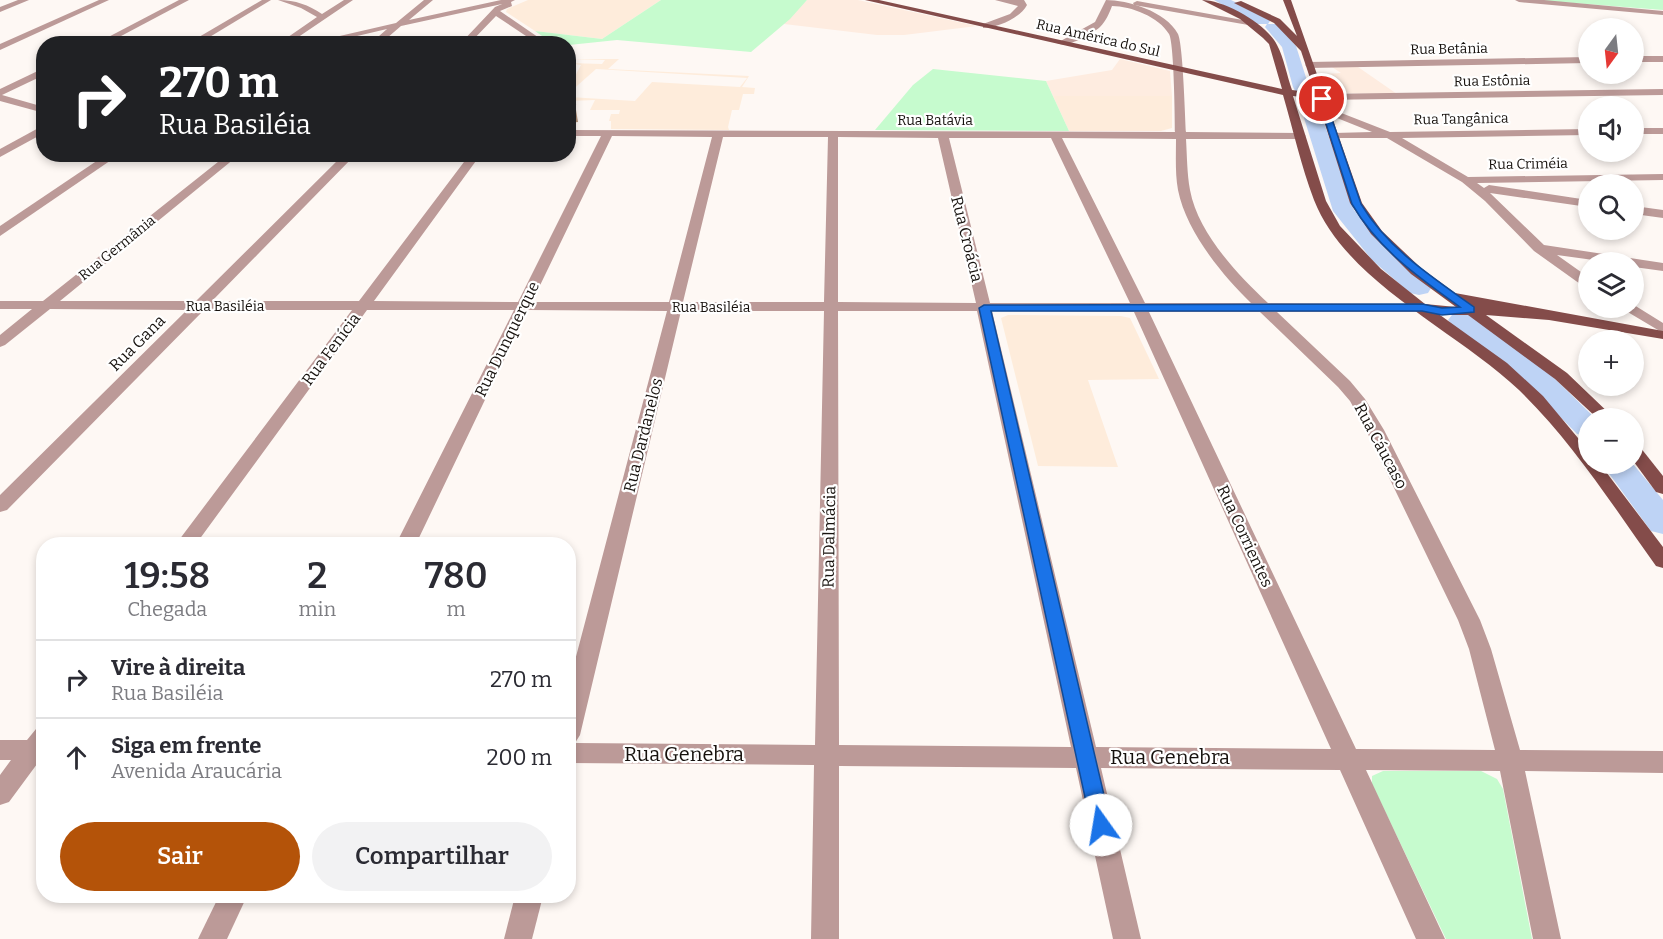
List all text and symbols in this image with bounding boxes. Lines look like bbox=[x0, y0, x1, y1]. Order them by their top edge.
street label: Rua América do Sul bbox=[1035, 16, 1161, 60]
north arrow bbox=[1578, 18, 1644, 84]
map controls bbox=[1578, 18, 1644, 474]
street label: Rua Betânia bbox=[1410, 40, 1488, 58]
text: 270 m bbox=[159, 58, 279, 108]
icon: right bbox=[60, 60, 138, 138]
street label: Rua Estônia bbox=[1454, 72, 1531, 90]
pin bbox=[1296, 73, 1347, 124]
icon: arrive bbox=[1305, 82, 1338, 115]
button: sound bbox=[1578, 96, 1644, 162]
text: Rua Basiléia bbox=[159, 109, 311, 141]
street label: Rua Tangânica bbox=[1413, 110, 1509, 128]
street label: Rua Batávia bbox=[897, 112, 973, 129]
street label: Rua Criméia bbox=[1488, 155, 1568, 173]
button: search bbox=[1578, 174, 1644, 240]
street label: Rua Croácia bbox=[947, 194, 987, 284]
street label: Rua Germânia bbox=[75, 212, 159, 284]
button: layers bbox=[1578, 252, 1644, 318]
street label: Rua Dunquerque bbox=[471, 278, 543, 400]
street label: Rua Basiléia bbox=[186, 298, 265, 315]
street label: Rua Basiléia bbox=[672, 299, 751, 316]
street label: Rua Fenícia bbox=[298, 309, 364, 389]
street label: Rua Gana bbox=[105, 311, 169, 375]
button: + bbox=[1578, 330, 1644, 396]
street label: Rua Dardanelos bbox=[620, 376, 666, 494]
street label: Rua Cáucaso bbox=[1350, 400, 1412, 492]
button: − bbox=[1578, 408, 1644, 474]
street label: Rua Corrientes bbox=[1213, 482, 1277, 590]
street label: Rua Dalmácia bbox=[819, 486, 839, 588]
text: 19:58 bbox=[124, 554, 210, 598]
text: 2 bbox=[307, 554, 327, 598]
text: 780 bbox=[425, 554, 488, 598]
text: Chegada bbox=[127, 597, 207, 621]
text: min bbox=[299, 597, 336, 621]
text: m bbox=[447, 597, 466, 621]
text: Vire à direita bbox=[111, 654, 245, 681]
icon: right bbox=[60, 663, 93, 696]
text: 270 m bbox=[490, 666, 552, 693]
text: Rua Basiléia bbox=[111, 681, 223, 705]
text: Siga em frente bbox=[111, 732, 261, 759]
icon: ahead bbox=[60, 741, 93, 774]
street label: Rua Genebra bbox=[624, 742, 744, 766]
text: 200 m bbox=[486, 744, 552, 771]
street label: Rua Genebra bbox=[1110, 745, 1230, 769]
text: Avenida Araucária bbox=[111, 759, 282, 783]
position arrow bbox=[1069, 793, 1133, 857]
button: Sair bbox=[60, 822, 300, 891]
button: Compartilhar bbox=[312, 822, 552, 891]

